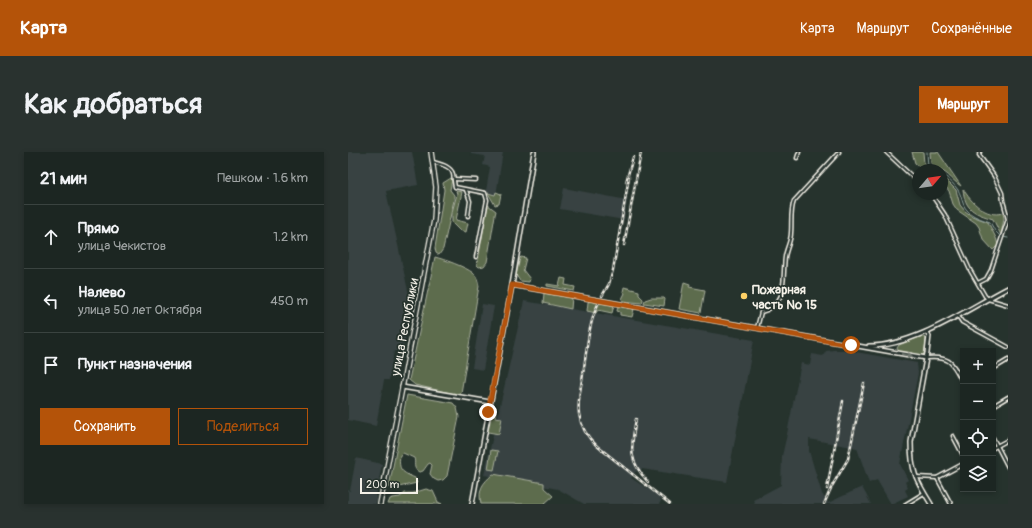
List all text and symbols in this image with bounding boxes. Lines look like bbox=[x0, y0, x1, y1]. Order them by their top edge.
text: Карта bbox=[20, 16, 67, 40]
text: Карта bbox=[800, 20, 835, 37]
text: Маршрут bbox=[857, 20, 909, 37]
text: Сохранённые bbox=[931, 20, 1012, 37]
button: Маршрут bbox=[919, 86, 1008, 123]
text: Как добраться bbox=[24, 87, 202, 122]
north arrow bbox=[912, 164, 948, 200]
text: 21 мин bbox=[40, 168, 87, 189]
text: Пешком · 1.6 km bbox=[217, 170, 308, 186]
text: Прямо bbox=[78, 219, 119, 238]
icon: ahead bbox=[40, 226, 62, 248]
text: 1.2 km bbox=[273, 229, 308, 245]
text: улица Чекистов bbox=[78, 238, 166, 254]
street label: улица Республики bbox=[387, 277, 422, 378]
place label: Пожарная часть № 15 bbox=[752, 282, 817, 313]
text: Налево bbox=[78, 283, 125, 302]
icon: left bbox=[40, 290, 62, 312]
marker: Пожарная часть № 15 bbox=[739, 291, 749, 301]
text: 450 m bbox=[270, 293, 308, 309]
text: улица 50 лет Октября bbox=[78, 302, 202, 318]
route start bbox=[842, 336, 860, 354]
map controls bbox=[960, 348, 996, 492]
button: + bbox=[960, 348, 996, 384]
one-way arrow bbox=[901, 352, 913, 358]
icon: arrive bbox=[40, 354, 62, 376]
text: Пункт назначения bbox=[78, 355, 192, 374]
button: − bbox=[960, 384, 996, 420]
route end bbox=[479, 403, 497, 421]
button: Сохранить bbox=[40, 408, 170, 445]
button: Поделиться bbox=[178, 408, 308, 445]
button: locate bbox=[960, 420, 996, 456]
button: layers bbox=[960, 456, 996, 492]
scale bar bbox=[360, 476, 418, 495]
text: 200 m bbox=[366, 478, 399, 491]

